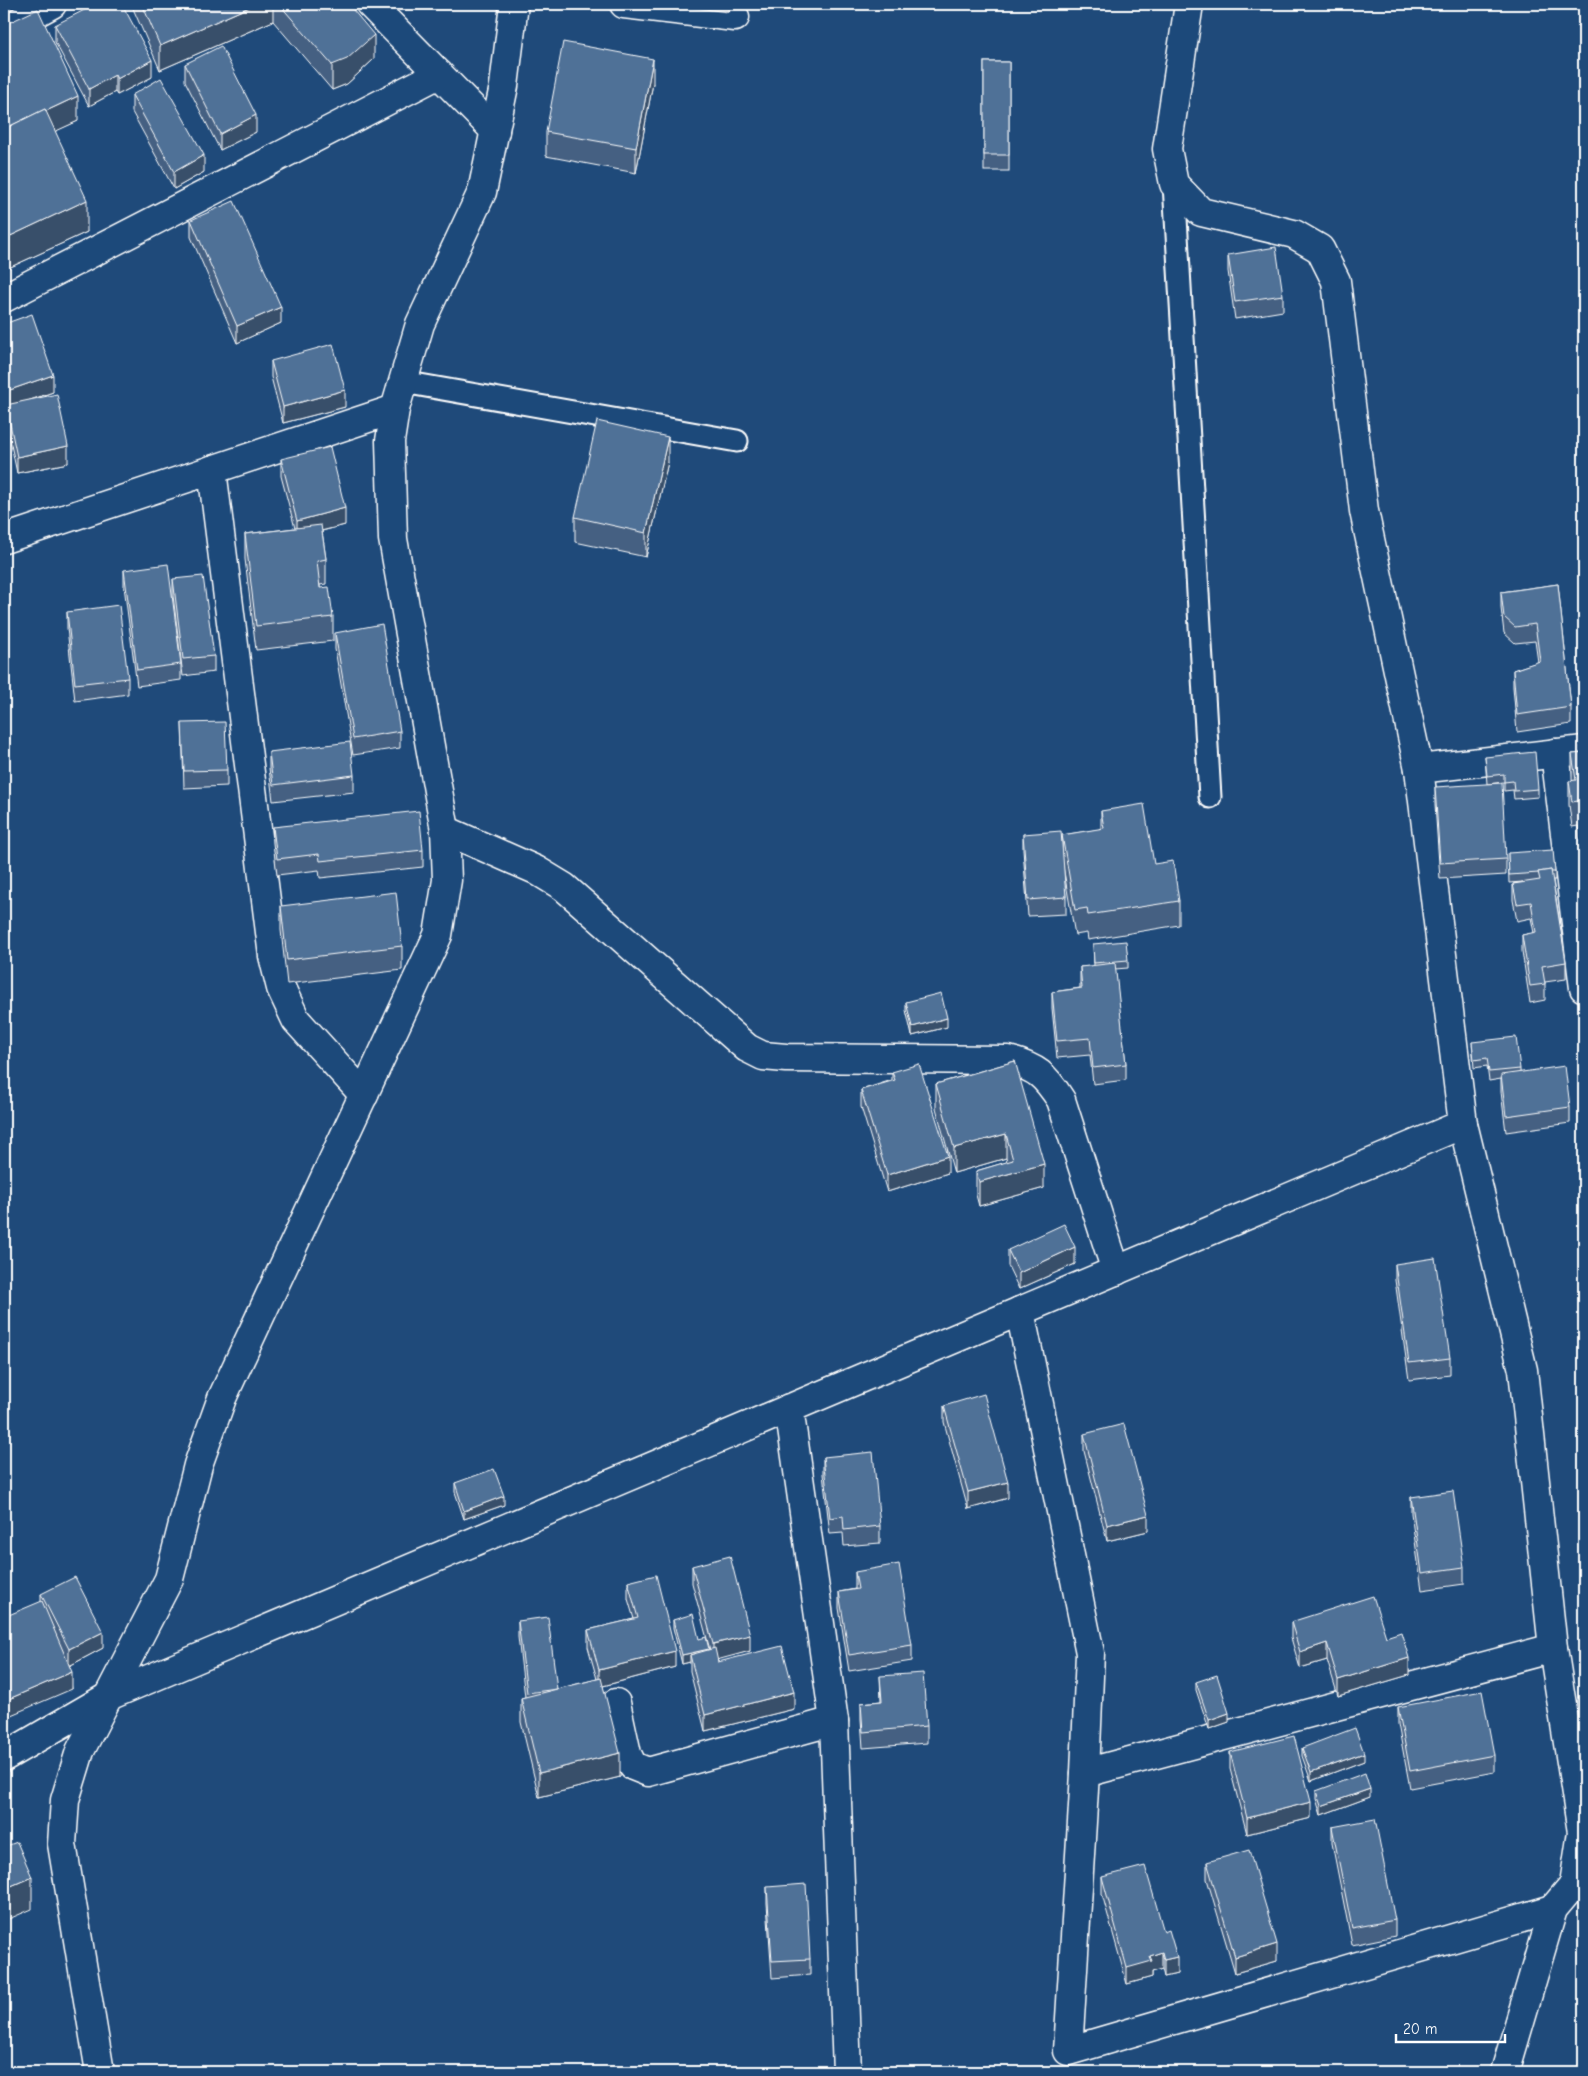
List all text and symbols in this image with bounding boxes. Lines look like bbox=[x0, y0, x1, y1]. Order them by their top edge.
scale bar bbox=[1396, 2011, 1504, 2043]
text: 20 m bbox=[1403, 2020, 1437, 2038]

